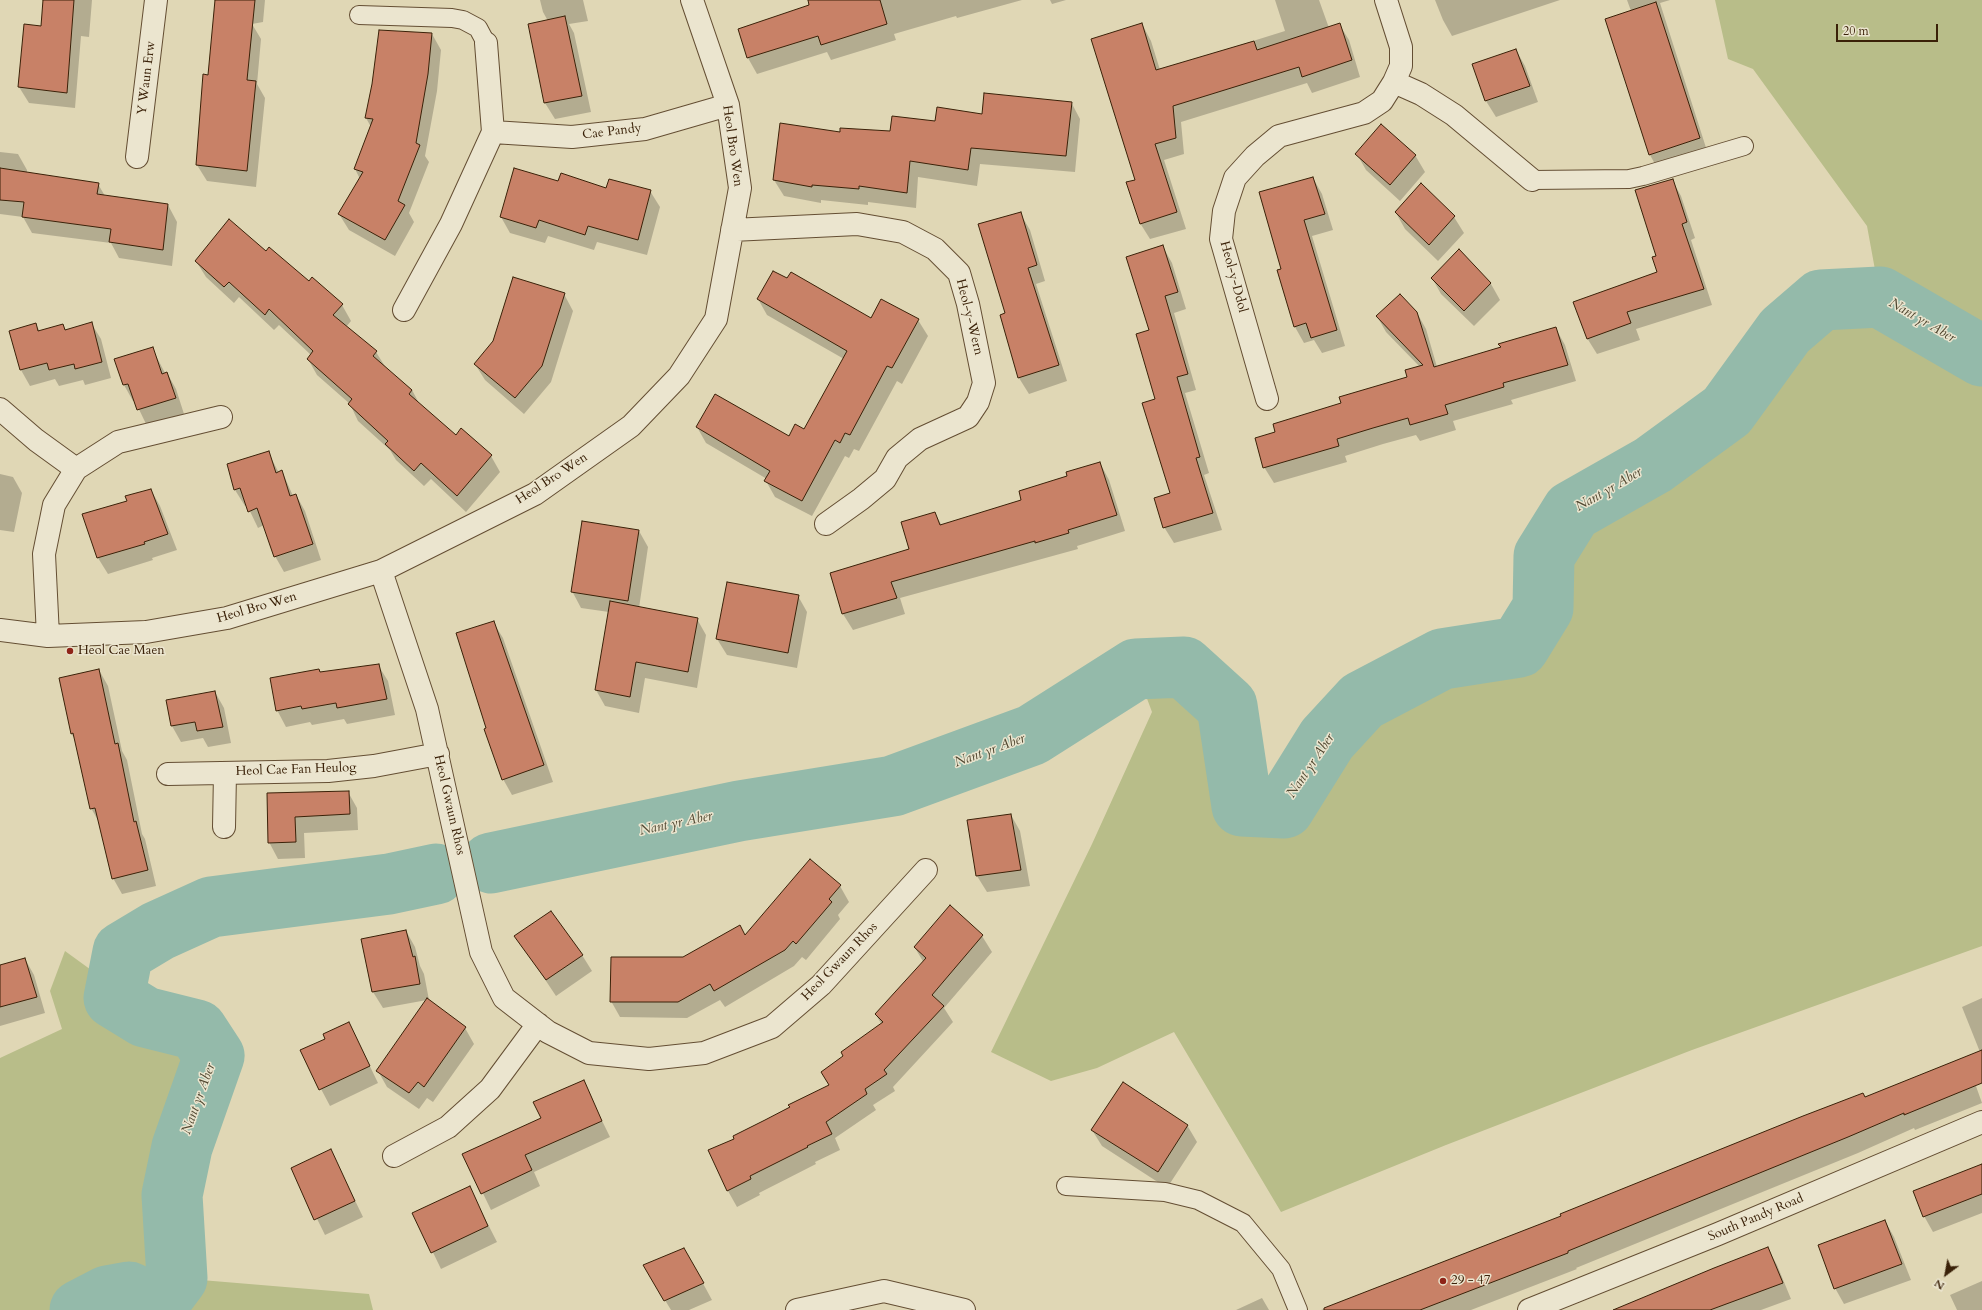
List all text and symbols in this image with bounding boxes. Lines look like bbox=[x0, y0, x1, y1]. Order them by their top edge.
scale bar bbox=[1838, 16, 1940, 42]
text: 20 m bbox=[1843, 23, 1869, 39]
street label: Y Waun Erw bbox=[135, 40, 159, 116]
street label: Heol Bro Wen bbox=[719, 104, 745, 188]
street label: Cae Pandy bbox=[582, 121, 642, 143]
street label: Heol-y-Ddol bbox=[1216, 240, 1250, 314]
street label: Heol-y-Wern bbox=[952, 277, 986, 357]
water label: Nant yr Aber bbox=[1886, 295, 1958, 347]
street label: Heol Bro Wen bbox=[513, 450, 591, 508]
water label: Nant yr Aber bbox=[1573, 464, 1645, 516]
street label: Heol Bro Wen bbox=[215, 589, 299, 627]
place label: Heol Cae Maen bbox=[78, 643, 165, 659]
marker: Heol Cae Maen bbox=[65, 646, 75, 656]
water label: Nant yr Aber bbox=[952, 730, 1028, 772]
water label: Nant yr Aber bbox=[1283, 731, 1339, 801]
street label: Heol Gwaun Rhos bbox=[430, 753, 468, 857]
street label: Heol Cae Fan Heulog bbox=[235, 760, 357, 780]
water label: Nant yr Aber bbox=[638, 808, 714, 840]
street label: Heol Gwaun Rhos bbox=[799, 920, 881, 1004]
water label: Nant yr Aber bbox=[178, 1061, 220, 1137]
street label: South Pandy Road bbox=[1706, 1191, 1806, 1245]
north arrow bbox=[1926, 1254, 1966, 1294]
place label: 29 - 47 bbox=[1451, 1273, 1490, 1289]
marker: 29 - 47 bbox=[1438, 1276, 1448, 1286]
text: N bbox=[1931, 1276, 1947, 1293]

